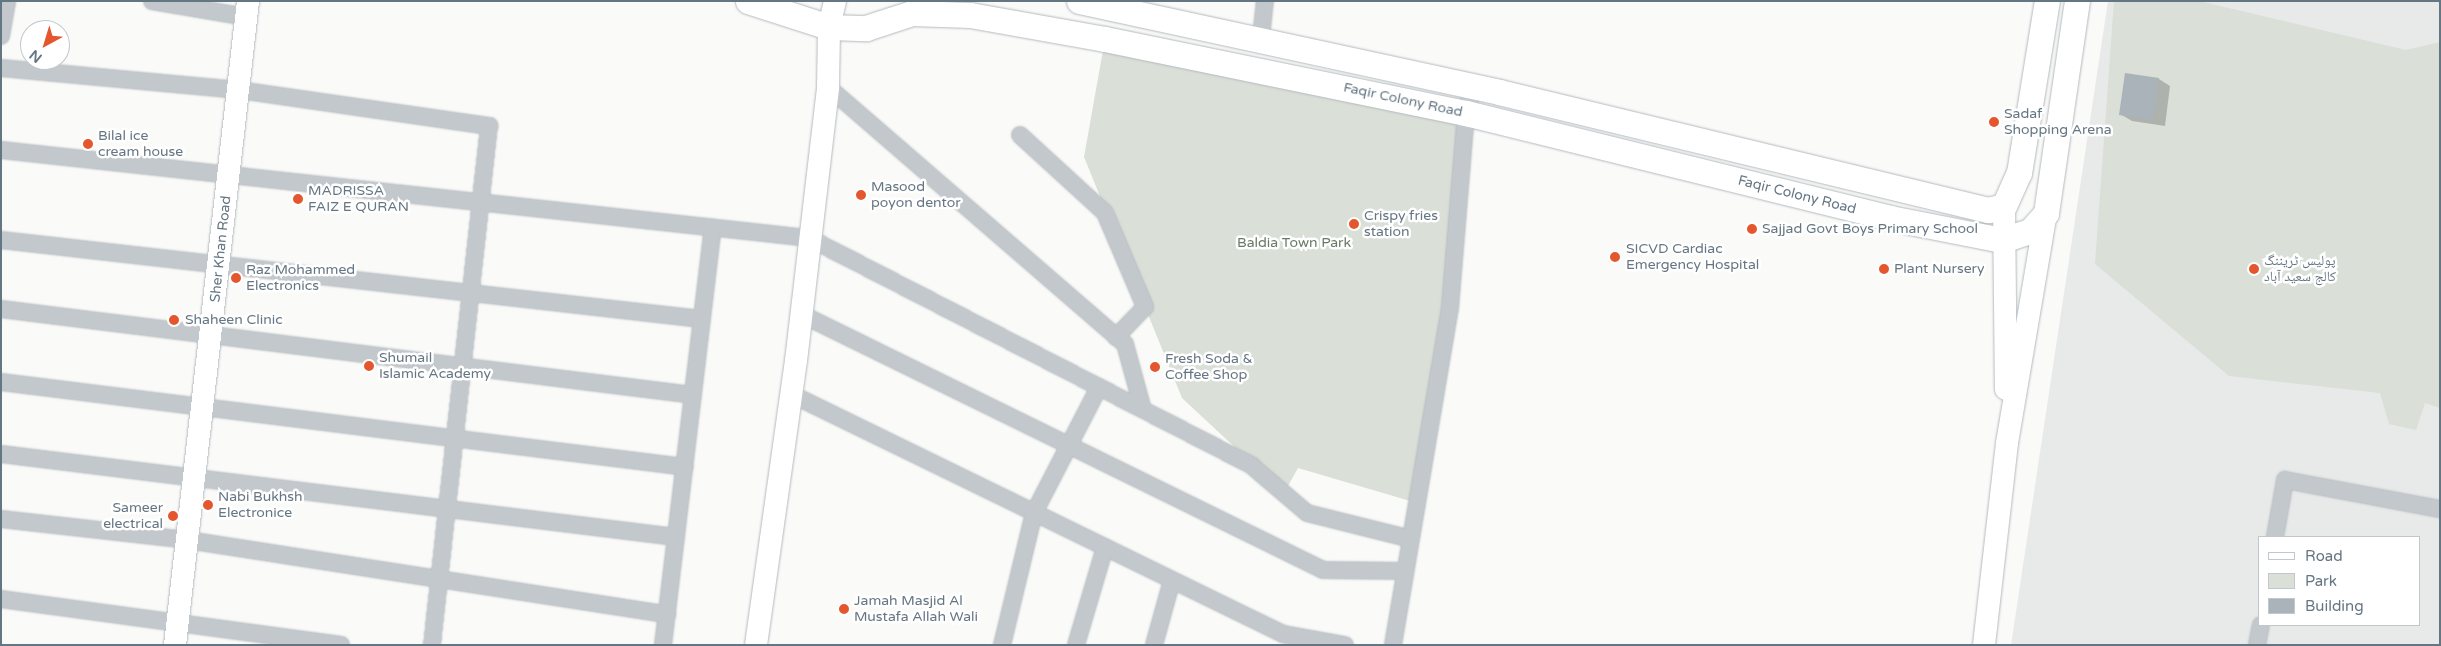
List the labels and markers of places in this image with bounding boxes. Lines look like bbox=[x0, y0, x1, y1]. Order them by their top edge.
place label: Sadaf Shopping Arena bbox=[2004, 106, 2112, 138]
marker: Sadaf Shopping Arena bbox=[1988, 116, 2000, 128]
place label: Bilal ice cream house bbox=[98, 128, 183, 160]
marker: Bilal ice cream house bbox=[82, 138, 94, 150]
place label: Masood poyon dentor bbox=[871, 179, 961, 212]
place label: MADRISSA FAIZ E QURAN bbox=[308, 183, 409, 216]
marker: Masood poyon dentor bbox=[855, 189, 867, 201]
marker: MADRISSA FAIZ E QURAN bbox=[292, 193, 304, 205]
place label: Crispy fries station bbox=[1364, 208, 1438, 240]
marker: Crispy fries station bbox=[1348, 218, 1360, 230]
place label: Sajjad Govt Boys Primary School bbox=[1762, 221, 1978, 237]
marker: Sajjad Govt Boys Primary School bbox=[1746, 223, 1758, 235]
place label: SICVD Cardiac Emergency Hospital bbox=[1626, 241, 1759, 274]
marker: SICVD Cardiac Emergency Hospital bbox=[1608, 250, 1622, 264]
place label: پولیس ٹریننگ کالج سعید آباد bbox=[2264, 253, 2336, 286]
place label: Plant Nursery bbox=[1894, 261, 1984, 277]
place label: Raz Mohammed Electronics bbox=[246, 262, 355, 294]
marker: Plant Nursery bbox=[1878, 263, 1890, 275]
marker: پولیس ٹریننگ کالج سعید آباد bbox=[2248, 263, 2260, 275]
marker: Raz Mohammed Electronics bbox=[230, 272, 242, 284]
place label: Shaheen Clinic bbox=[185, 312, 283, 328]
marker: Shaheen Clinic bbox=[167, 313, 181, 327]
place label: Shumail Islamic Academy bbox=[379, 350, 491, 382]
place label: Fresh Soda & Coffee Shop bbox=[1165, 351, 1253, 384]
marker: Shumail Islamic Academy bbox=[363, 360, 375, 372]
marker: Fresh Soda & Coffee Shop bbox=[1149, 361, 1161, 373]
place label: Nabi Bukhsh Electronice bbox=[218, 489, 303, 522]
marker: Nabi Bukhsh Electronice bbox=[202, 499, 214, 511]
place label: Sameer electrical bbox=[103, 500, 163, 532]
marker: Sameer electrical bbox=[167, 510, 179, 522]
place label: Jamah Masjid Al Mustafa Allah Wali bbox=[854, 593, 978, 626]
marker: Jamah Masjid Al Mustafa Allah Wali bbox=[838, 603, 850, 615]

